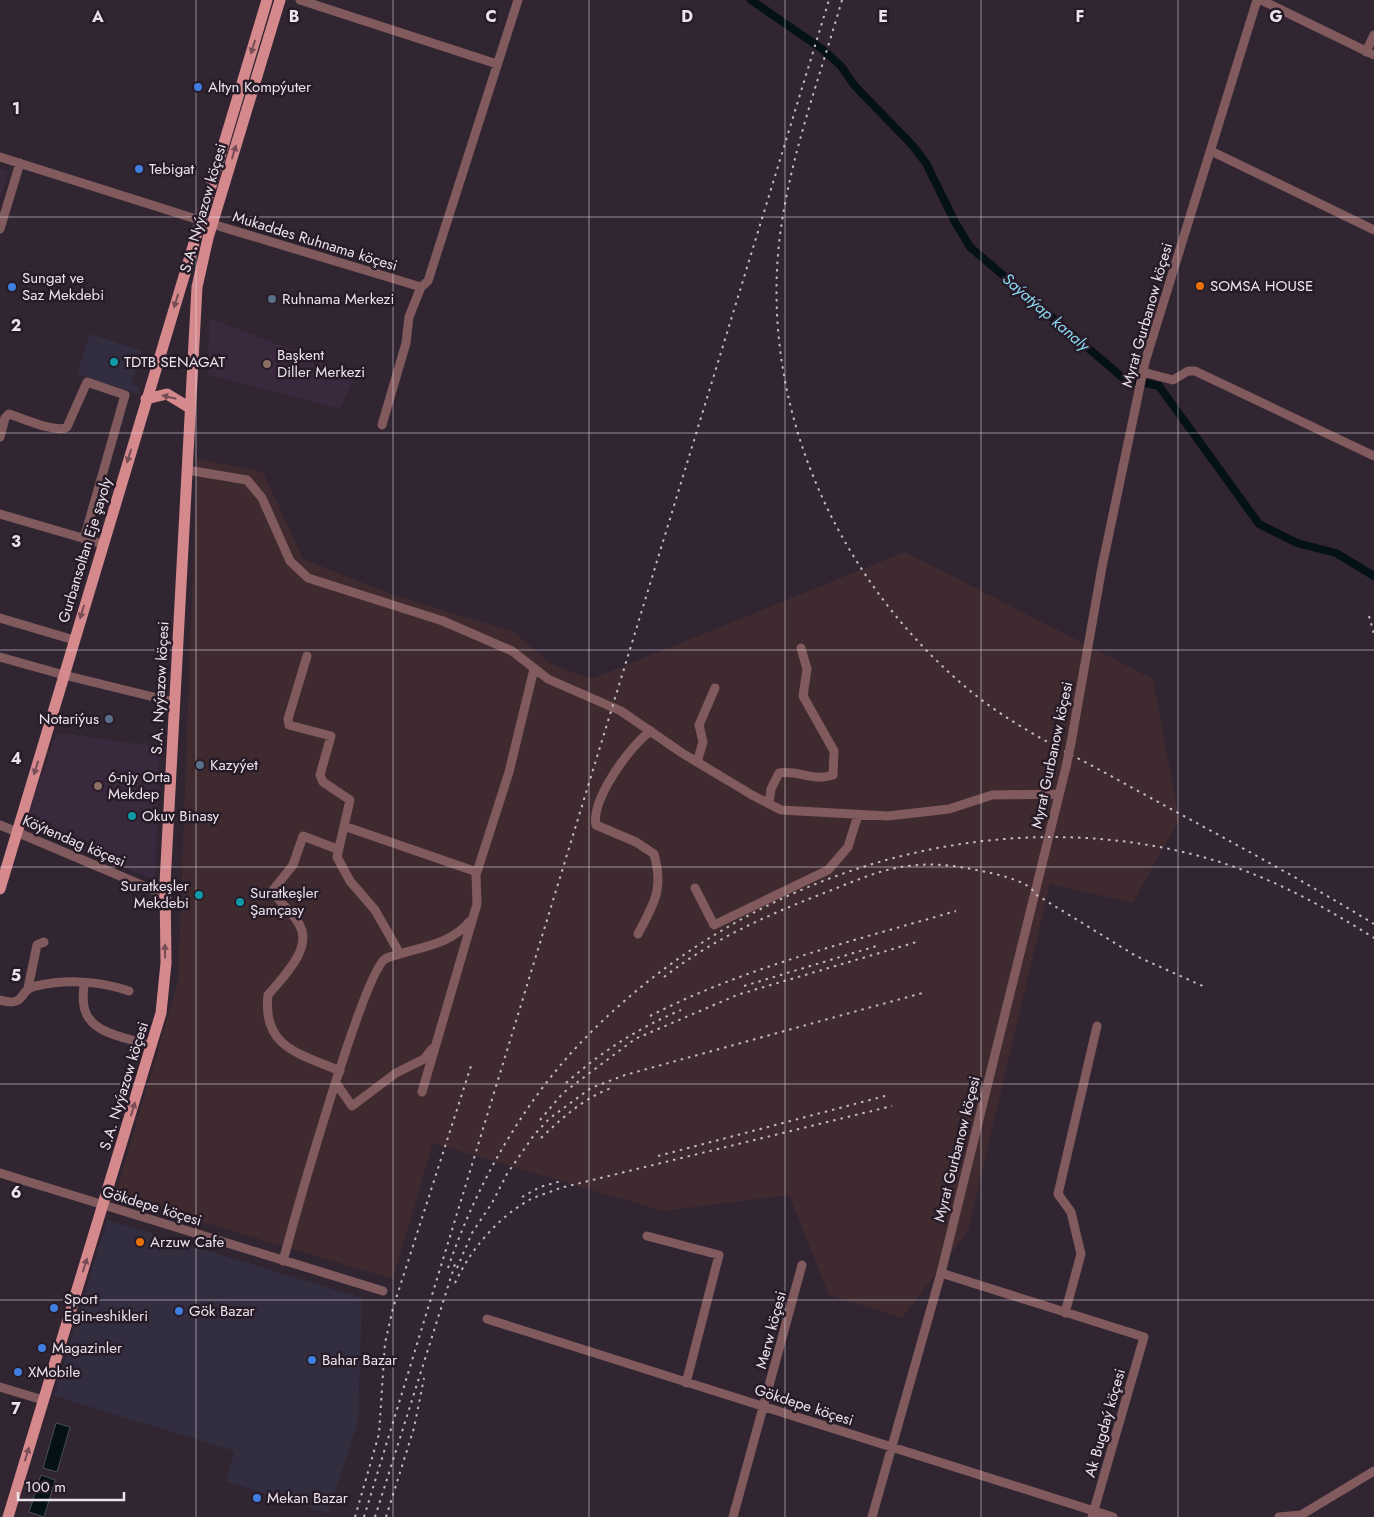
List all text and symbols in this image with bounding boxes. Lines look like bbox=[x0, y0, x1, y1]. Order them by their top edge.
text: A bbox=[91, 5, 104, 28]
text: B bbox=[289, 5, 299, 28]
text: C bbox=[485, 5, 497, 28]
text: D bbox=[681, 5, 693, 28]
text: E bbox=[878, 5, 888, 28]
text: F bbox=[1076, 5, 1084, 28]
text: G bbox=[1269, 5, 1283, 28]
one-way arrow bbox=[249, 39, 256, 54]
place label: Altyn Kompýuter bbox=[208, 76, 312, 98]
marker: Altyn Kompýuter bbox=[192, 81, 204, 93]
text: 1 bbox=[12, 97, 20, 120]
street label: S.A. Nyýazow köçesi bbox=[174, 141, 232, 275]
one-way arrow bbox=[230, 144, 238, 159]
place label: Tebigat bbox=[149, 158, 194, 180]
marker: Tebigat bbox=[133, 163, 145, 175]
street label: Mukaddes Ruhnama köçesi bbox=[230, 205, 400, 277]
street label: Myrat Gurbanow köçesi bbox=[1116, 240, 1178, 390]
place label: Sungat ve Saz Mekdebi bbox=[22, 267, 104, 306]
water label: Saýatýap kanaly bbox=[997, 268, 1096, 357]
place label: SOMSA HOUSE bbox=[1210, 275, 1313, 297]
marker: SOMSA HOUSE bbox=[1194, 280, 1206, 292]
marker: Sungat ve Saz Mekdebi bbox=[6, 281, 18, 293]
place label: Ruhnama Merkezi bbox=[282, 288, 394, 310]
one-way arrow bbox=[171, 293, 179, 308]
marker: Ruhnama Merkezi bbox=[266, 293, 278, 305]
text: 2 bbox=[11, 314, 21, 337]
place label: Başkent Diller Merkezi bbox=[277, 344, 365, 383]
place label: TDTB SENAGAT bbox=[124, 351, 225, 373]
marker: TDTB SENAGAT bbox=[108, 356, 120, 368]
marker: Başkent Diller Merkezi bbox=[261, 358, 273, 370]
one-way arrow bbox=[162, 393, 177, 401]
one-way arrow bbox=[125, 449, 132, 464]
street label: Gurbansoltan Eje şayoly bbox=[52, 474, 118, 626]
text: 3 bbox=[11, 530, 21, 553]
one-way arrow bbox=[78, 605, 86, 620]
street label: S.A. Nyýazow köçesi bbox=[146, 621, 174, 755]
street label: Myrat Gurbanow köçesi bbox=[1026, 680, 1078, 830]
place label: Notariýus bbox=[39, 708, 99, 730]
marker: Notariýus bbox=[103, 713, 115, 725]
text: 4 bbox=[10, 747, 22, 770]
place label: Kazyýet bbox=[210, 754, 258, 776]
marker: Kazyýet bbox=[194, 759, 206, 771]
one-way arrow bbox=[32, 760, 40, 775]
place label: 6-njy Orta Mekdep bbox=[108, 766, 170, 805]
marker: 6-njy Orta Mekdep bbox=[92, 780, 104, 792]
place label: Okuv Binasy bbox=[142, 805, 220, 827]
street label: Köýtendag köçesi bbox=[19, 809, 129, 873]
marker: Okuv Binasy bbox=[126, 810, 138, 822]
place label: Suratkeşler Mekdebi bbox=[120, 875, 190, 914]
place label: Suratkeşler Şamçasy bbox=[250, 882, 319, 921]
marker: Suratkeşler Mekdebi bbox=[193, 889, 205, 901]
marker: Suratkeşler Şamçasy bbox=[234, 896, 246, 908]
one-way arrow bbox=[161, 943, 169, 959]
text: 5 bbox=[11, 964, 21, 987]
street label: S.A. Nyýazow köçesi bbox=[94, 1019, 154, 1153]
street label: Myrat Gurbanow köçesi bbox=[928, 1074, 986, 1224]
one-way arrow bbox=[129, 1102, 137, 1117]
street label: Gökdepe köçesi bbox=[100, 1180, 204, 1232]
text: 6 bbox=[11, 1181, 21, 1204]
place label: Arzuw Cafe bbox=[150, 1231, 225, 1253]
marker: Arzuw Cafe bbox=[134, 1236, 146, 1248]
one-way arrow bbox=[82, 1257, 90, 1272]
place label: Sport Egin-eshikleri bbox=[64, 1288, 148, 1327]
street label: Merw köçesi bbox=[750, 1289, 792, 1371]
place label: Gök Bazar bbox=[189, 1300, 256, 1322]
marker: Sport Egin-eshikleri bbox=[48, 1302, 60, 1314]
marker: Gök Bazar bbox=[173, 1305, 185, 1317]
place label: Magazinler bbox=[52, 1337, 123, 1359]
marker: Magazinler bbox=[36, 1342, 48, 1354]
place label: Bahar Bazar bbox=[322, 1349, 398, 1371]
marker: Bahar Bazar bbox=[306, 1354, 318, 1366]
place label: XMobile bbox=[28, 1361, 81, 1383]
marker: XMobile bbox=[12, 1366, 24, 1378]
street label: Ak Bugdaý köçesi bbox=[1079, 1366, 1131, 1480]
street label: Gökdepe köçesi bbox=[752, 1379, 856, 1431]
text: 7 bbox=[11, 1397, 21, 1420]
one-way arrow bbox=[24, 1446, 32, 1461]
scale bar bbox=[18, 1470, 124, 1502]
text: 100 m bbox=[25, 1476, 66, 1498]
place label: Mekan Bazar bbox=[267, 1487, 349, 1509]
marker: Mekan Bazar bbox=[251, 1492, 263, 1504]

